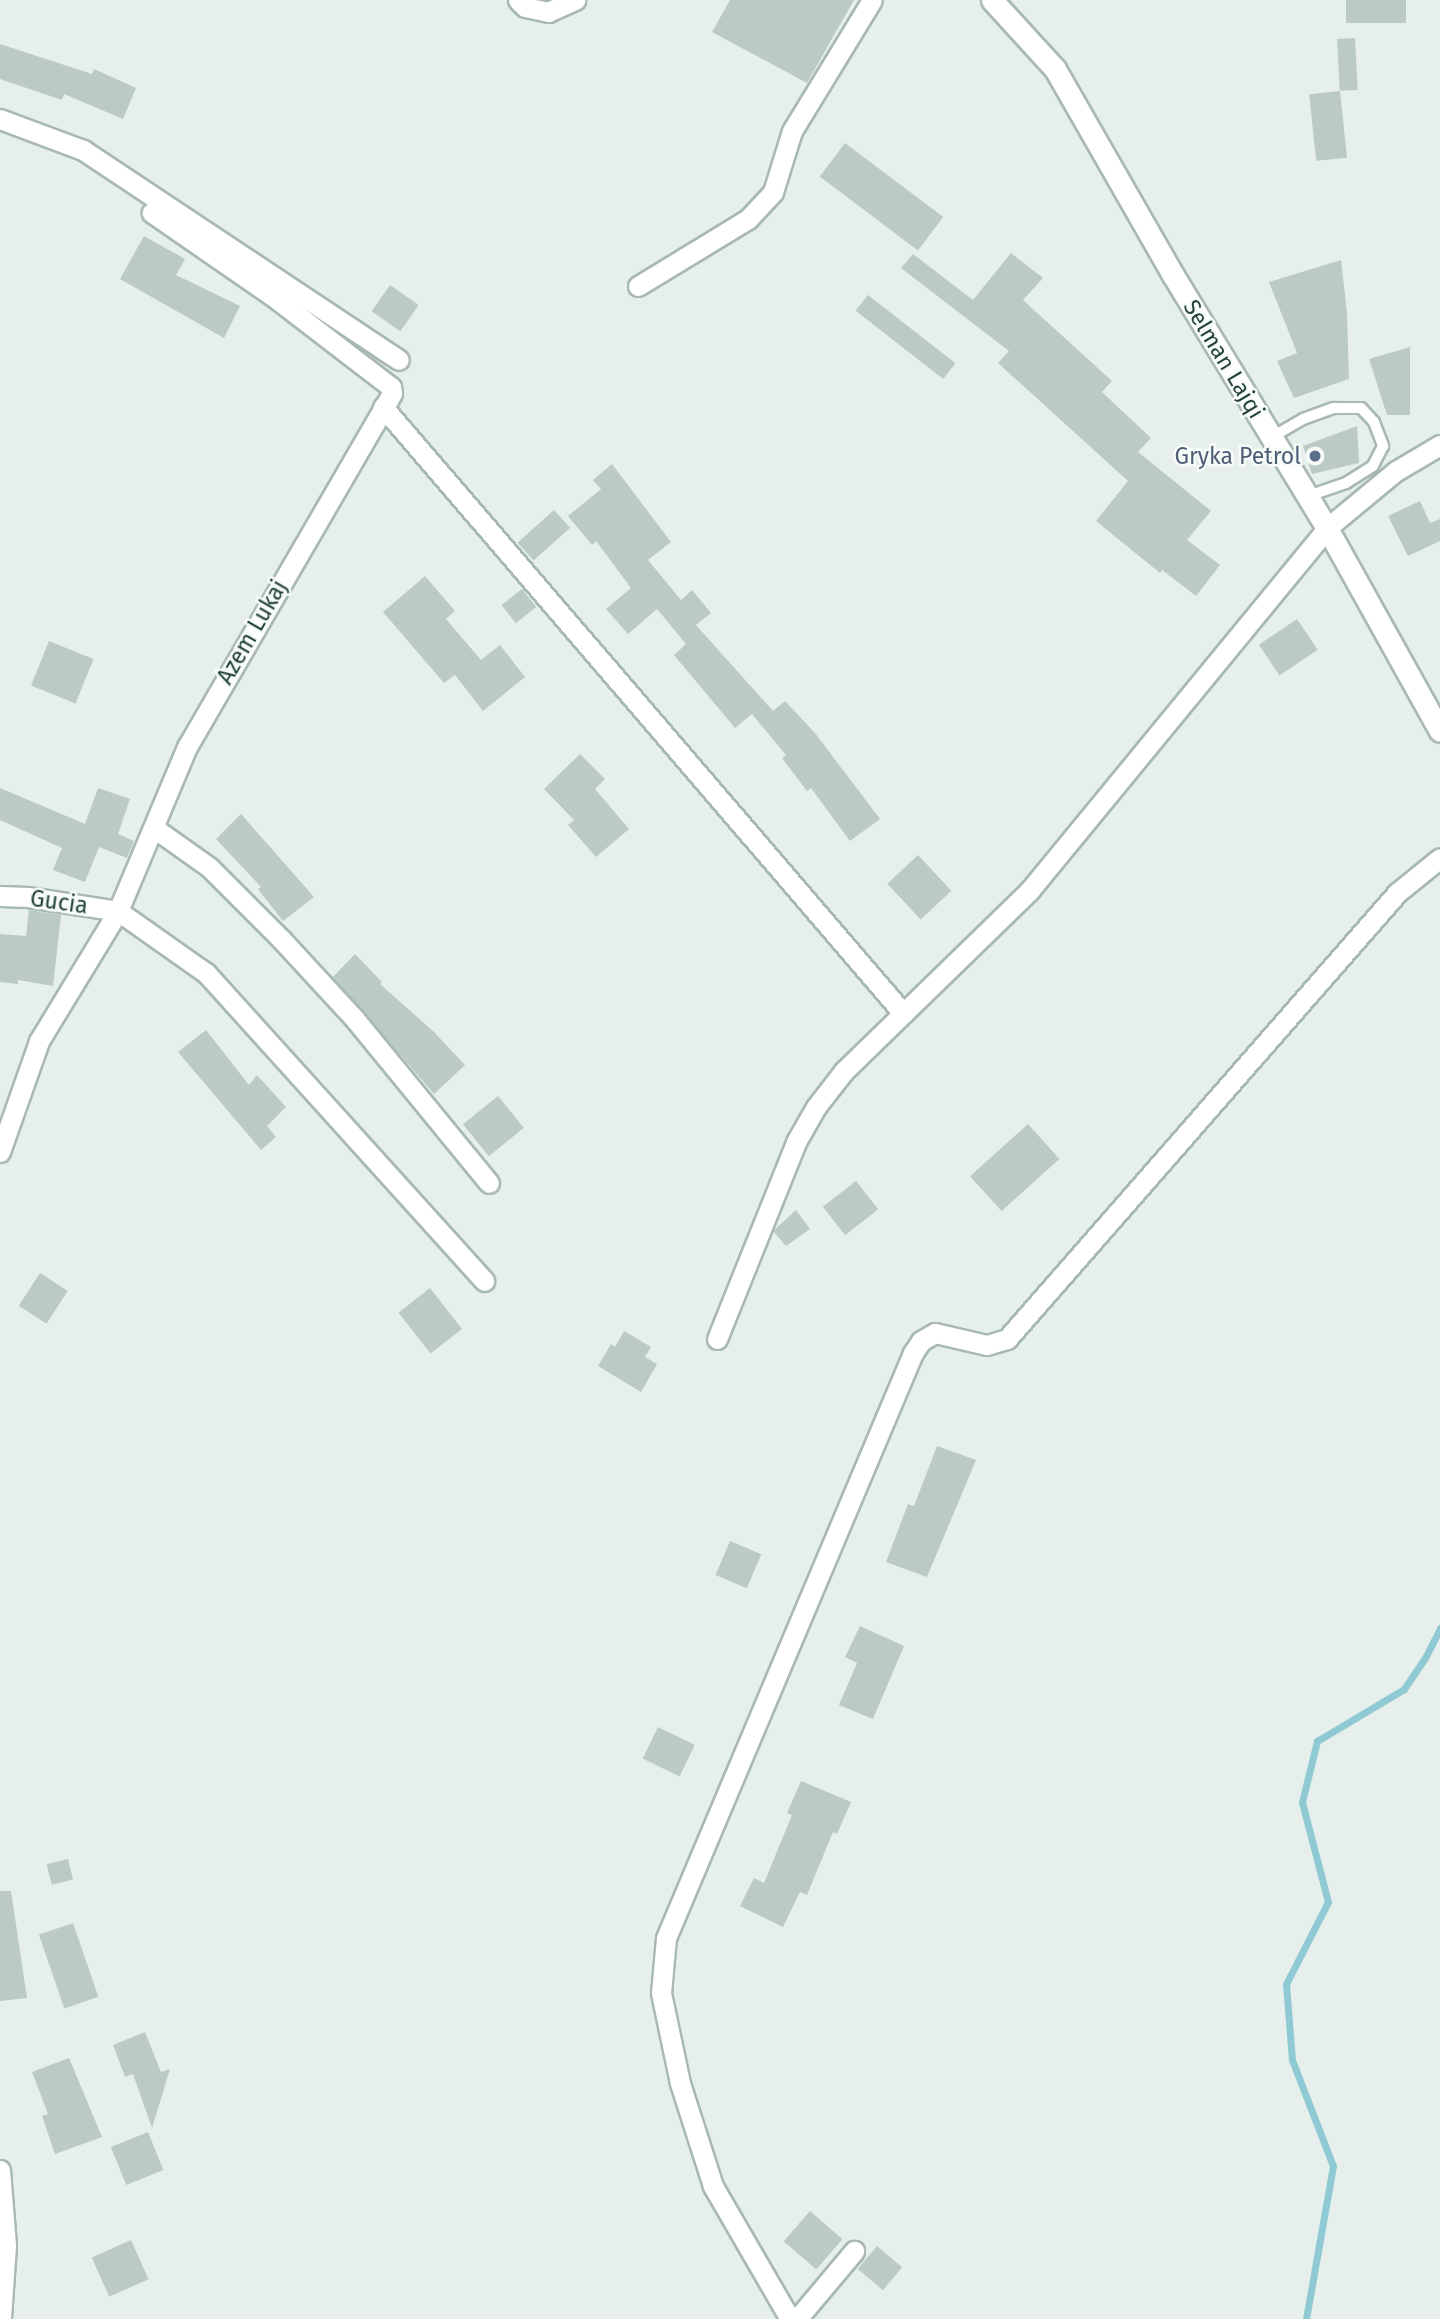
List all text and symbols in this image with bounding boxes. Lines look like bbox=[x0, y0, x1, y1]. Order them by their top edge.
street label: Selman Lajqi bbox=[1178, 295, 1270, 423]
place label: Gryka Petrol bbox=[1174, 442, 1301, 470]
marker: Gryka Petrol bbox=[1307, 448, 1323, 464]
street label: Azem Lukaj bbox=[211, 575, 293, 689]
street label: Gucia bbox=[28, 884, 90, 920]

